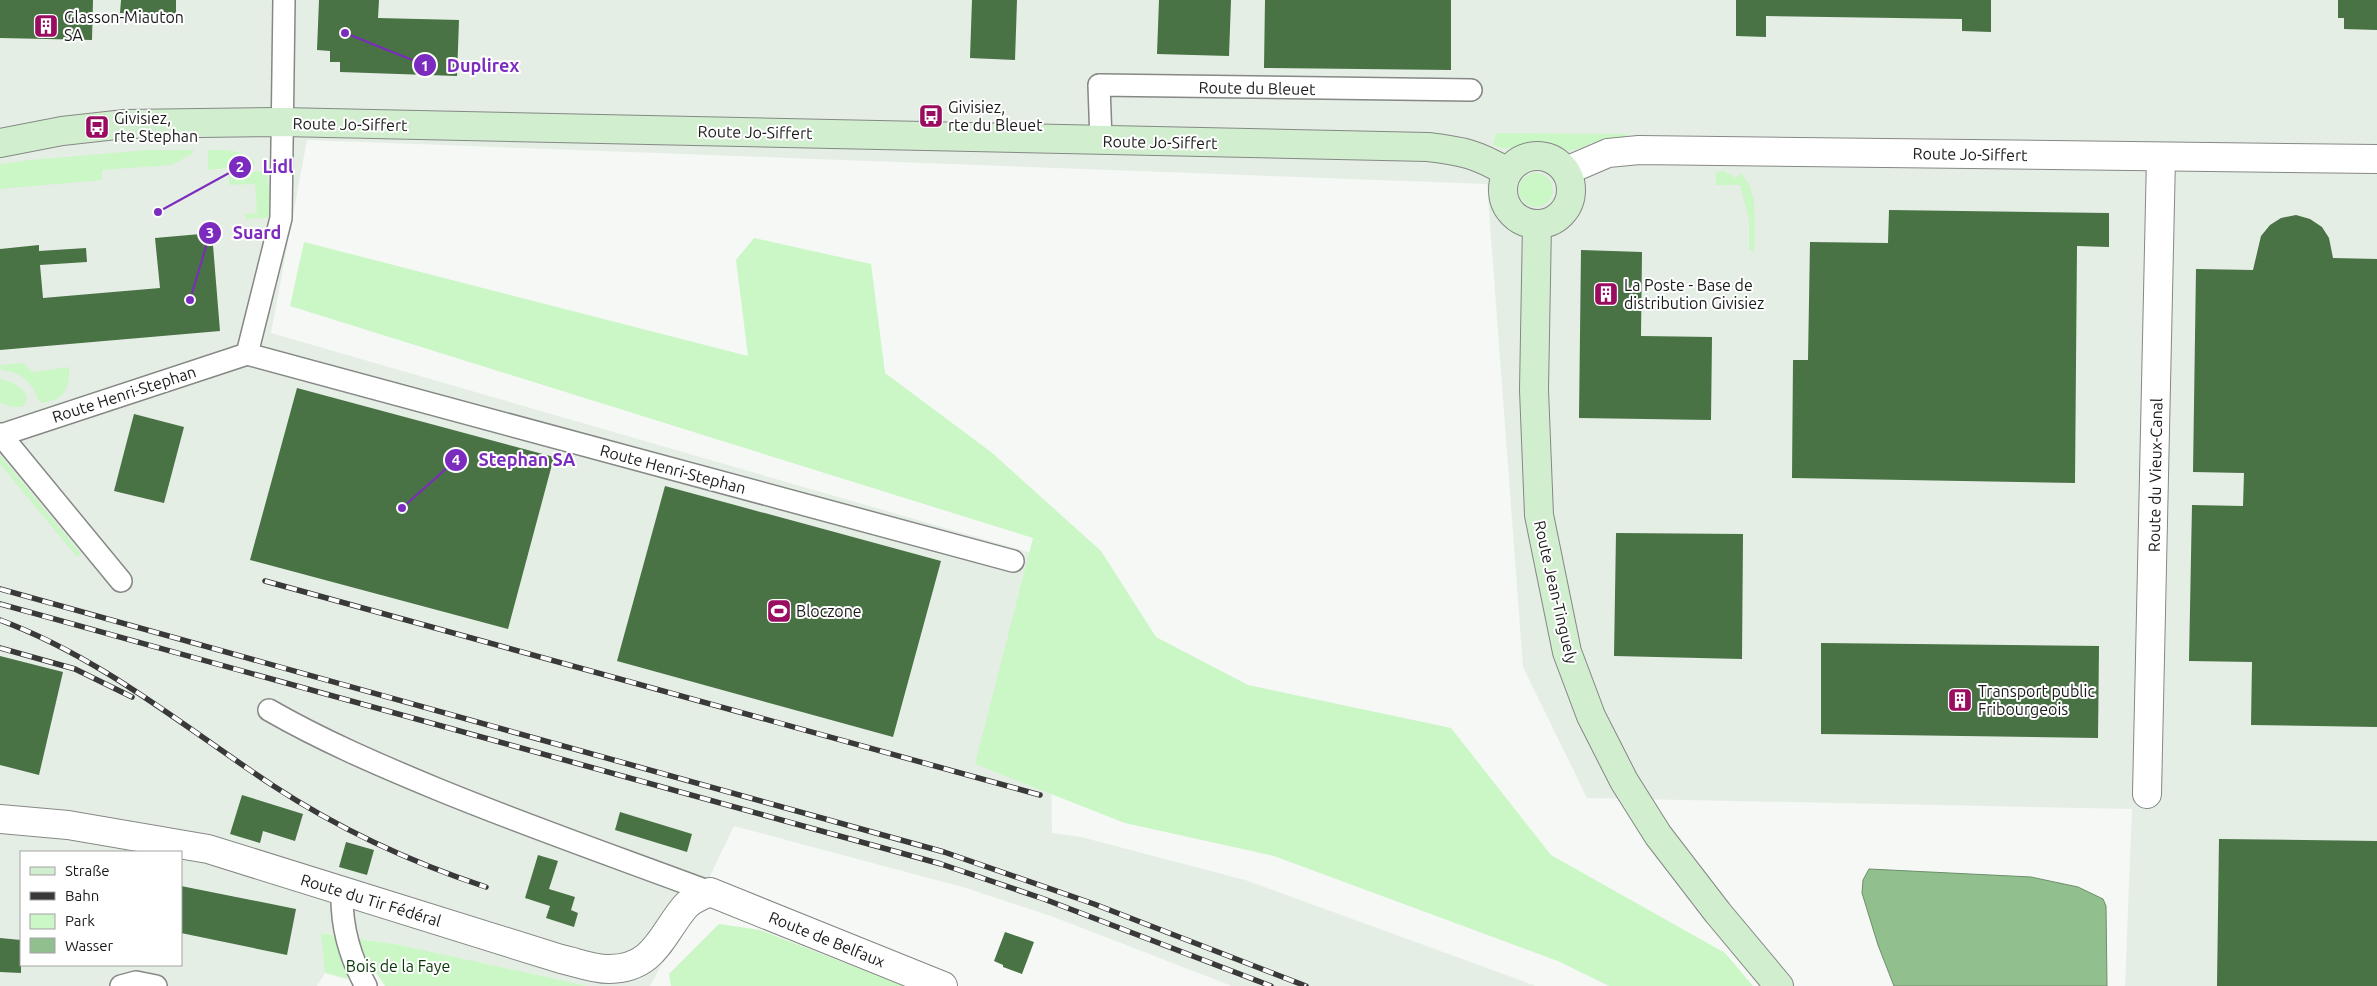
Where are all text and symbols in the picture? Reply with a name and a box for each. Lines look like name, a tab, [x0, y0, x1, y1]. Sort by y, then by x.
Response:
place label: Glasson-Miauton SA	[64, 8, 184, 44]
building icon: Glasson-Miauton SA	[33, 13, 59, 39]
callout: Duplirex	[412, 49, 529, 82]
text: Duplirex	[447, 55, 519, 75]
text: 1	[421, 57, 429, 74]
street label: Route du Bleuet	[1198, 78, 1316, 98]
place label: Givisiez, rte du Bleuet	[948, 98, 1043, 134]
bus stop icon: Givisiez, rte du Bleuet	[918, 103, 944, 129]
place label: Givisiez, rte Stephan	[114, 109, 198, 145]
bus stop icon: Givisiez, rte Stephan	[84, 114, 110, 140]
street label: Route Jo-Siffert	[293, 114, 408, 134]
street label: Route Jo-Siffert	[698, 122, 813, 142]
street label: Route Jo-Siffert	[1103, 132, 1218, 152]
street label: Route Jo-Siffert	[1913, 144, 2028, 164]
callout: Lidl	[227, 150, 303, 183]
text: Lidl	[262, 156, 294, 176]
text: 2	[236, 158, 244, 175]
callout: Suard	[198, 217, 291, 250]
text: Suard	[233, 222, 281, 242]
text: 3	[206, 224, 214, 241]
place label: La Poste - Base de distribution Givisiez	[1624, 276, 1764, 312]
building icon: La Poste - Base de distribution Givisiez	[1593, 281, 1619, 307]
street label: Route Henri-Stephan	[50, 362, 198, 426]
street label: Route du Vieux-Canal	[2145, 398, 2165, 552]
street label: Route Henri-Stephan	[598, 441, 748, 497]
callout: Stephan SA	[443, 443, 585, 476]
text: Stephan SA	[479, 449, 576, 469]
text: 4	[452, 451, 460, 468]
street label: Route Jean-Tinguely	[1531, 519, 1581, 666]
sports icon: Bloczone	[766, 598, 792, 624]
place label: Bloczone	[796, 602, 862, 620]
place label: Transport public Fribourgeois	[1978, 682, 2095, 718]
building icon: Transport public Fribourgeois	[1947, 687, 1973, 713]
legend	[20, 851, 182, 966]
text: Straße	[65, 862, 109, 879]
street label: Route du Tir Fédéral	[299, 870, 443, 930]
text: Bahn	[65, 887, 99, 904]
street label: Route de Belfaux	[766, 907, 888, 971]
text: Park	[65, 912, 95, 929]
text: Wasser	[65, 937, 114, 954]
park label: Bois de la Faye	[346, 957, 450, 975]

